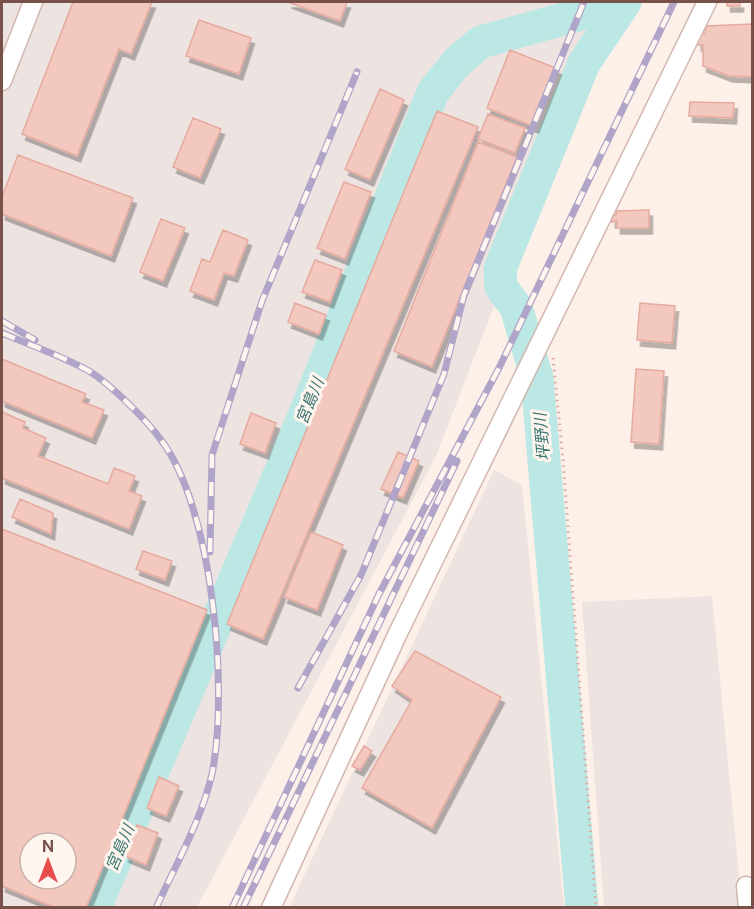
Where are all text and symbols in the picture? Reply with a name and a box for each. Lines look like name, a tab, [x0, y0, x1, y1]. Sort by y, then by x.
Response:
water label: 宮島川	[292, 373, 329, 427]
water label: 坪野川	[530, 410, 554, 462]
water label: 宮島川	[102, 820, 139, 874]
north arrow	[18, 831, 78, 891]
text: N	[42, 837, 54, 856]

